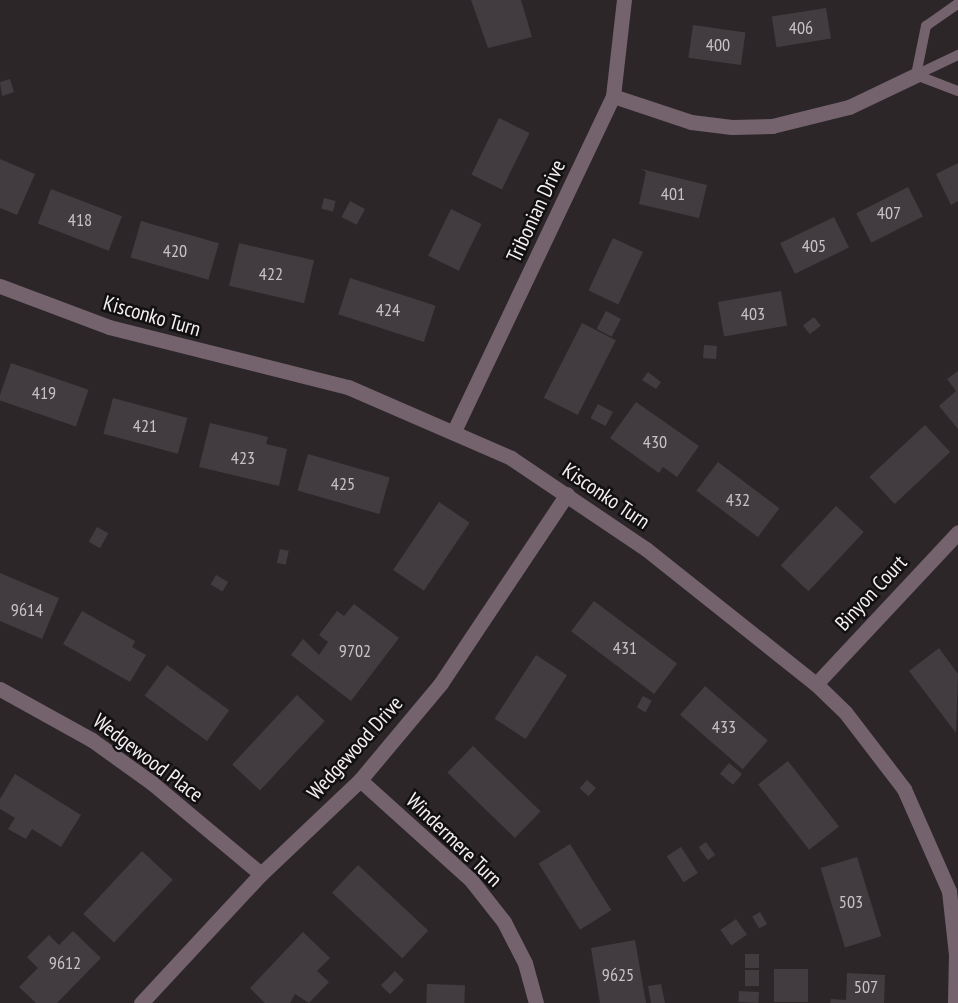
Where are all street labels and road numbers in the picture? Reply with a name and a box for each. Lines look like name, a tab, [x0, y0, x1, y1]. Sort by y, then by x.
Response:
street label: Tribonian Drive	[501, 156, 571, 266]
street label: Kisconko Turn	[100, 290, 204, 342]
street label: Kisconko Turn	[557, 457, 655, 535]
street label: Binyon Court	[830, 550, 912, 636]
street label: Wedgewood Drive	[302, 691, 408, 805]
street label: Wedgewood Place	[88, 708, 208, 808]
street label: Windermere Turn	[401, 788, 507, 892]

